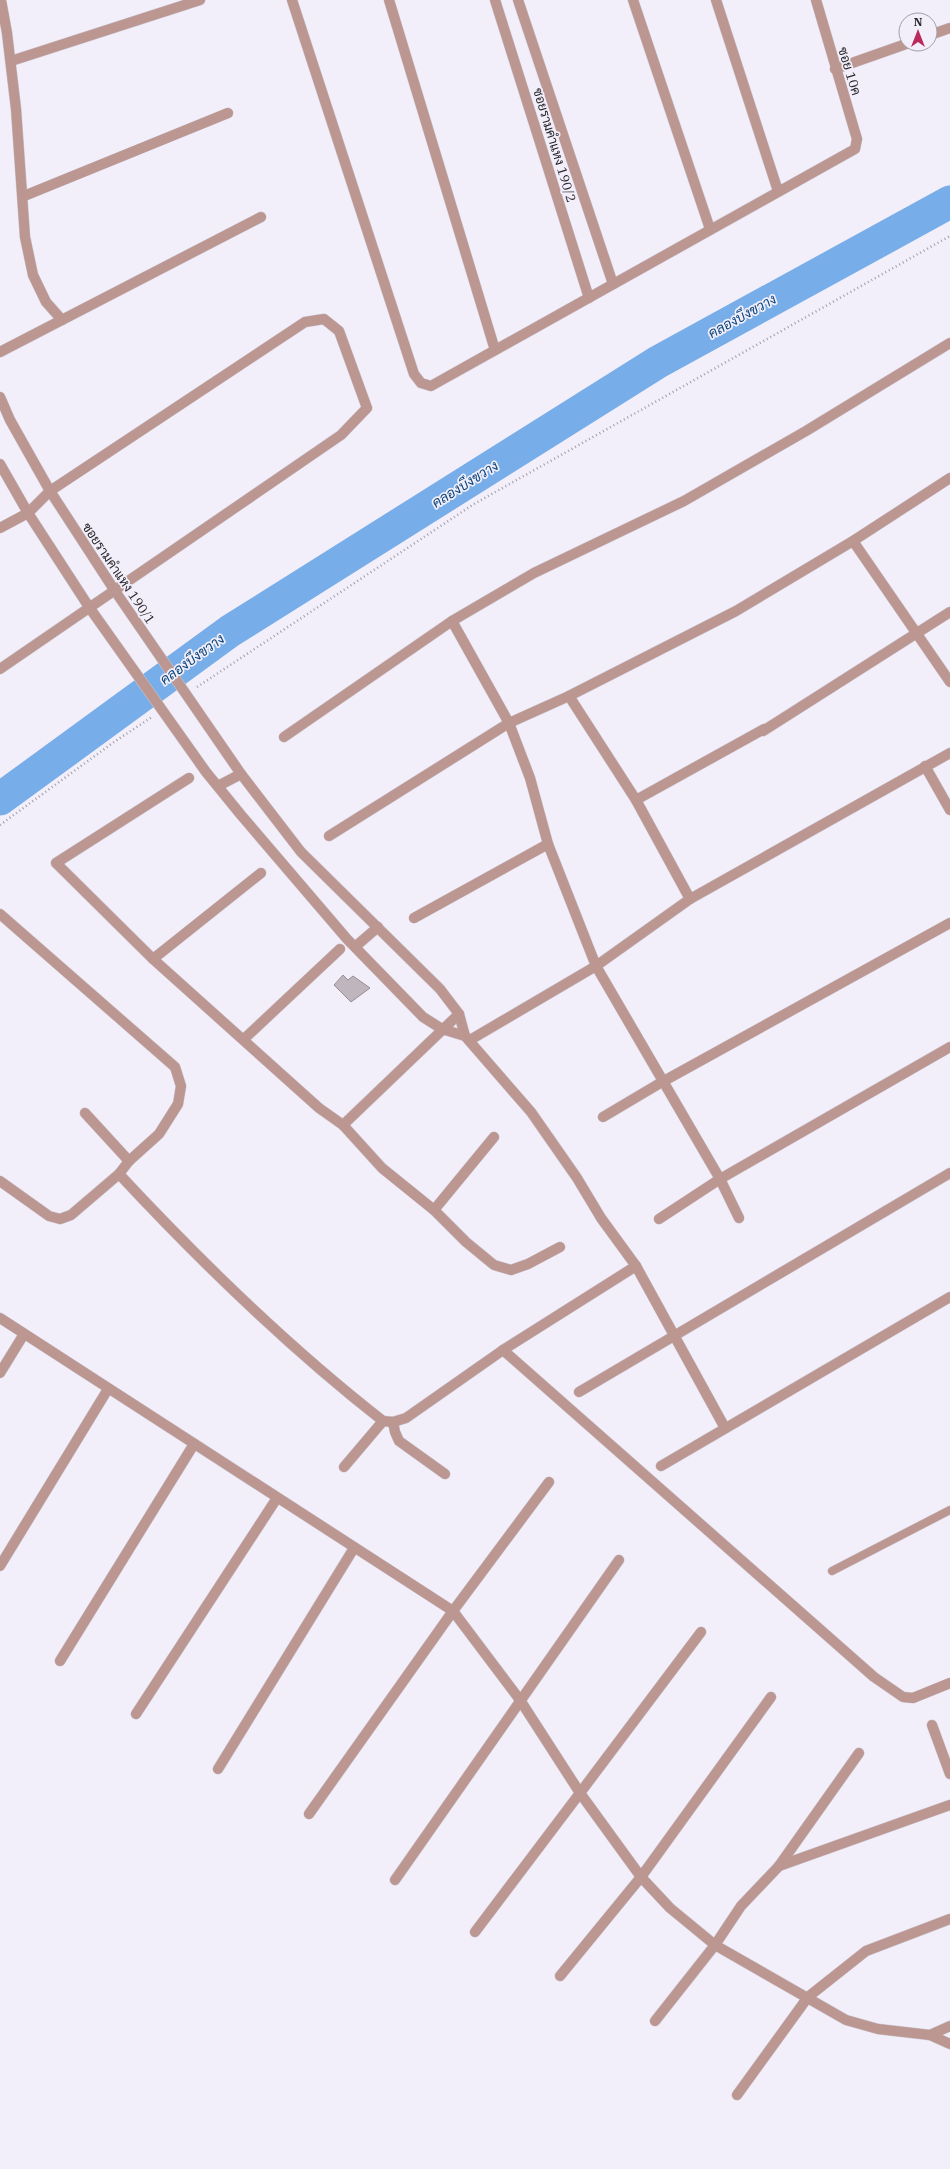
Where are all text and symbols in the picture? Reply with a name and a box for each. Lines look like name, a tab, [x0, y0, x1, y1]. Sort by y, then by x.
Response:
north arrow	[898, 12, 938, 52]
text: N	[914, 15, 923, 29]
street label: ซอย 10ค	[834, 45, 865, 97]
street label: ซอยรามคำแหง 190/2	[529, 86, 580, 204]
water label: คลองบึงขวาง	[705, 290, 779, 342]
water label: คลองบึงขวาง	[428, 456, 502, 512]
street label: ซอยรามคำแหง 190/1	[78, 519, 159, 627]
water label: คลองบึงขวาง	[156, 630, 228, 688]

